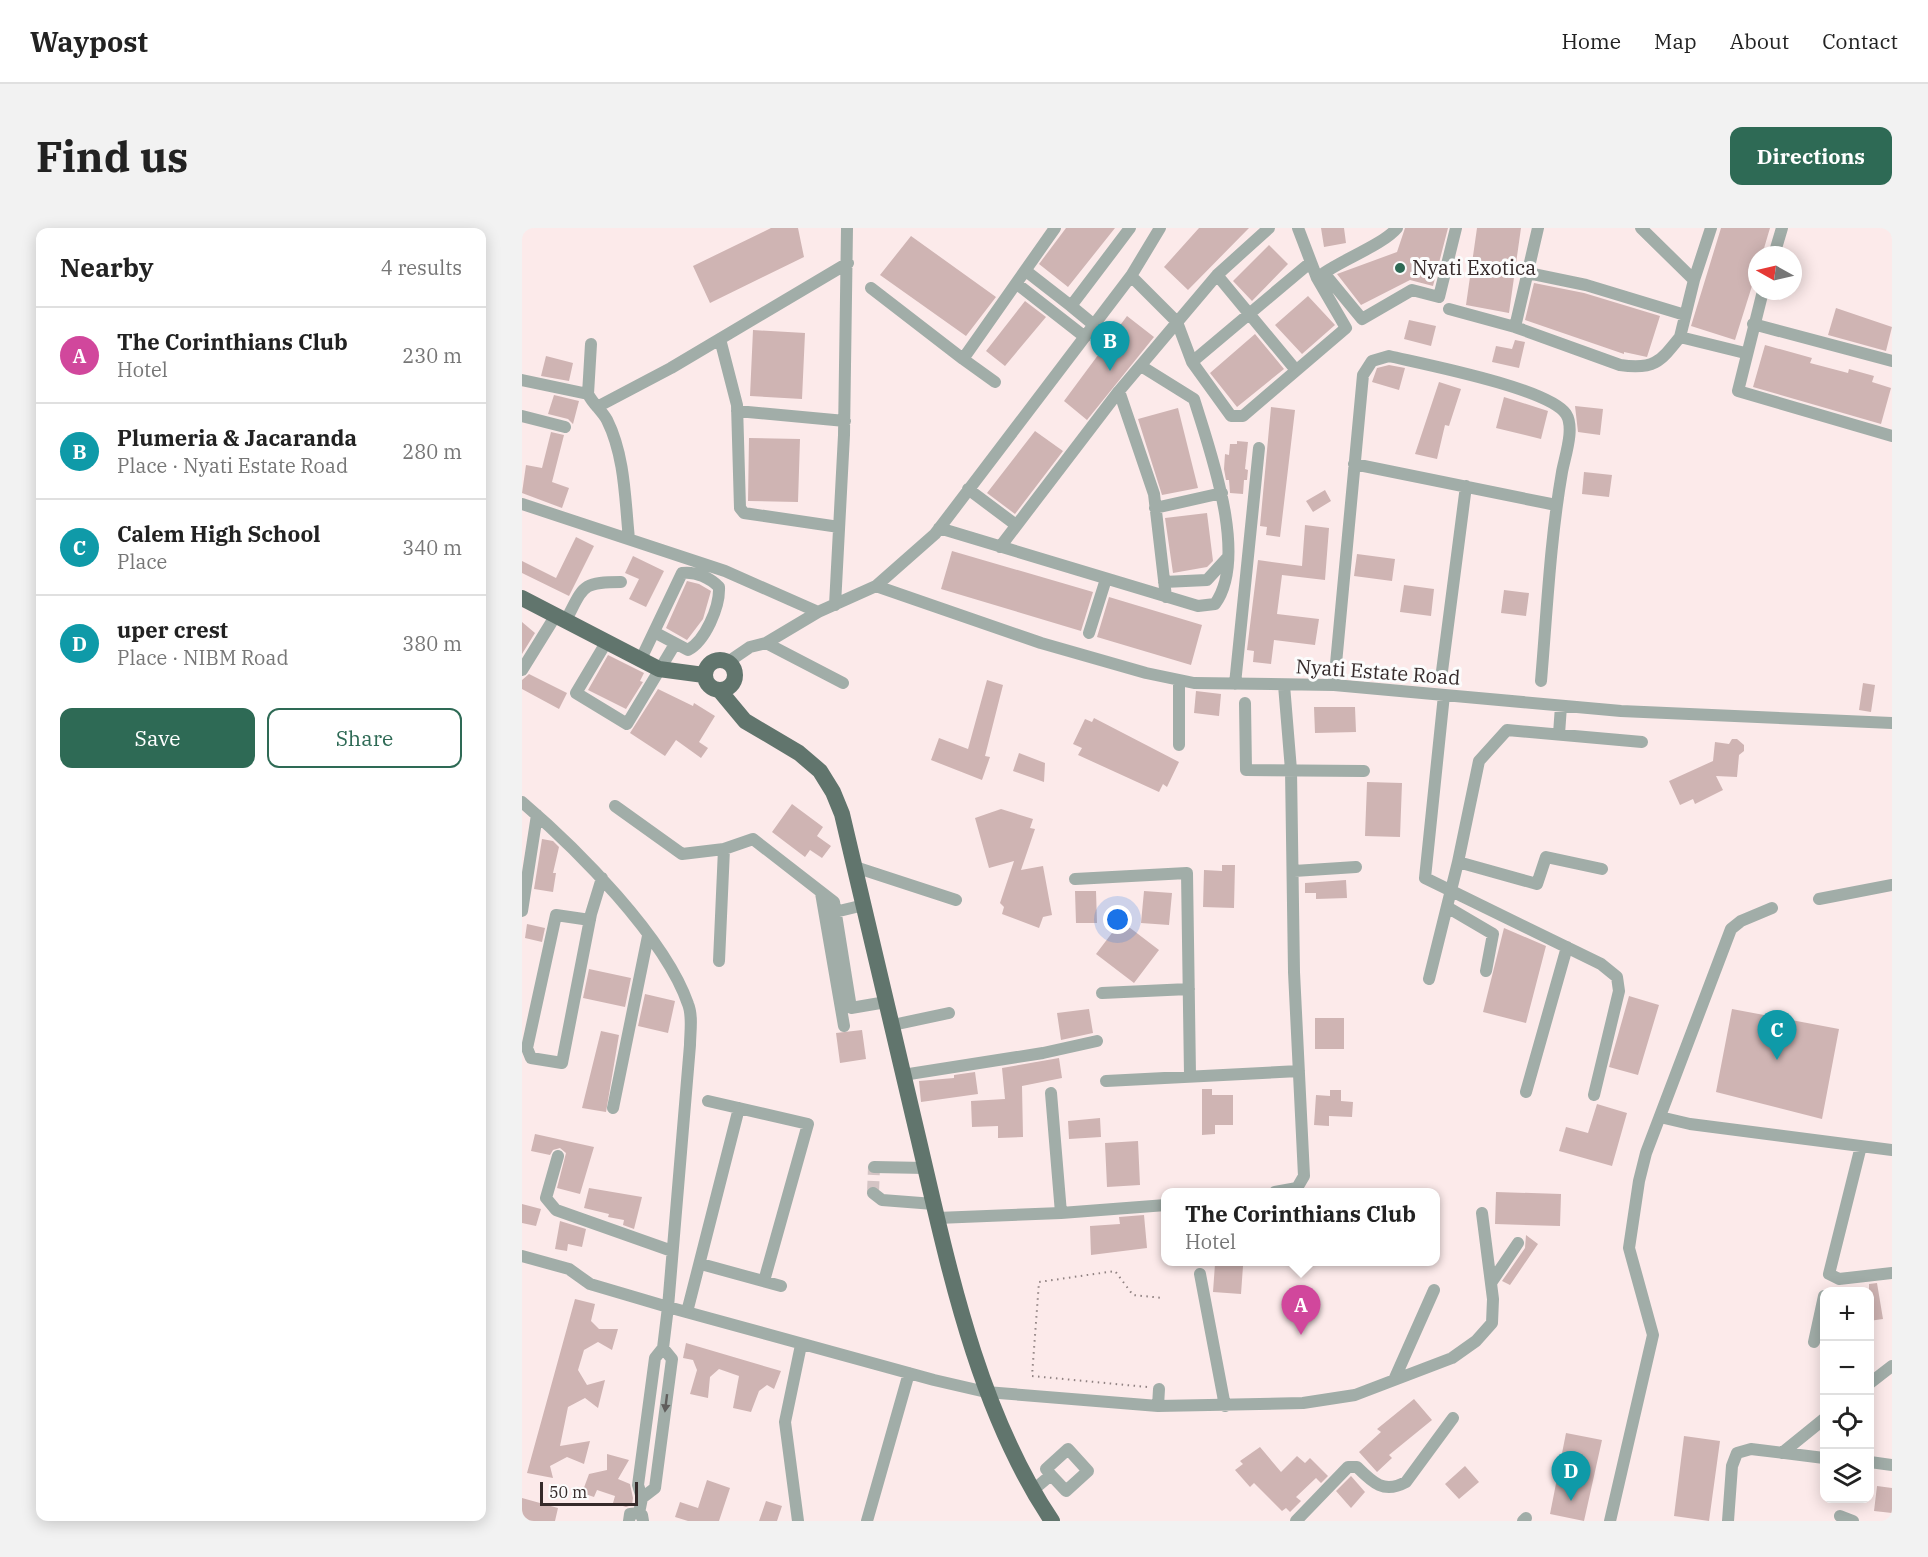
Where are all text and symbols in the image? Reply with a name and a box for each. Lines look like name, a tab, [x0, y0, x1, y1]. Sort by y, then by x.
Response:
text: Waypost	[30, 23, 148, 60]
text: Home	[1561, 27, 1621, 55]
text: Map	[1654, 27, 1697, 55]
text: About	[1730, 27, 1789, 55]
text: Contact	[1822, 27, 1898, 55]
button: Directions	[1730, 127, 1892, 185]
text: Find us	[36, 129, 188, 184]
north arrow	[1748, 246, 1802, 300]
text: Nearby	[60, 250, 154, 284]
text: 4 results	[381, 254, 462, 281]
place label: Nyati Exotica	[1412, 254, 1536, 281]
marker: Nyati Exotica	[1393, 261, 1407, 275]
pin: B	[1090, 322, 1130, 371]
text: The Corinthians Club	[117, 327, 348, 356]
text: A	[73, 342, 86, 369]
text: 230 m	[402, 342, 462, 369]
text: Hotel	[117, 356, 168, 383]
text: Plumeria & Jacaranda	[117, 423, 357, 452]
text: B	[72, 438, 87, 465]
text: 280 m	[402, 438, 462, 465]
text: Place · Nyati Estate Road	[117, 452, 348, 479]
text: Calem High School	[117, 519, 320, 548]
text: C	[73, 534, 86, 561]
text: 340 m	[402, 534, 462, 561]
text: Place	[117, 548, 167, 575]
text: uper crest	[117, 615, 228, 644]
text: D	[72, 630, 87, 657]
text: 380 m	[402, 630, 462, 657]
text: Place · NIBM Road	[117, 644, 289, 671]
street label: Nyati Estate Road	[1295, 652, 1461, 691]
button: Save	[60, 708, 255, 768]
button: Share	[267, 708, 462, 768]
your location	[1103, 905, 1132, 934]
pin: C	[1758, 1010, 1796, 1060]
popup	[1161, 1188, 1440, 1266]
text: The Corinthians Club	[1185, 1199, 1416, 1228]
text: Hotel	[1185, 1228, 1236, 1255]
pin: A	[1282, 1286, 1320, 1335]
map controls	[1820, 1287, 1874, 1503]
button: +	[1820, 1287, 1874, 1341]
button: −	[1820, 1341, 1874, 1395]
one-way arrow	[661, 1394, 671, 1413]
button: locate	[1820, 1395, 1874, 1449]
button: layers	[1820, 1449, 1874, 1503]
pin: D	[1552, 1452, 1590, 1501]
scale bar	[540, 1479, 638, 1506]
text: 50 m	[549, 1482, 587, 1502]

